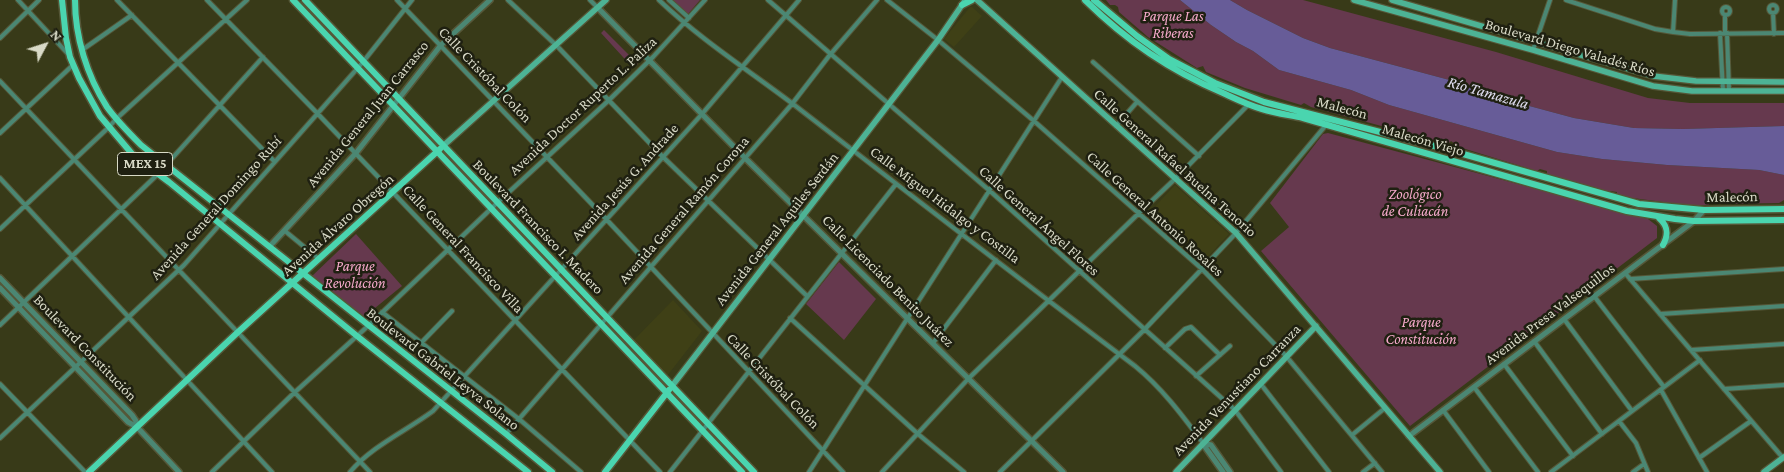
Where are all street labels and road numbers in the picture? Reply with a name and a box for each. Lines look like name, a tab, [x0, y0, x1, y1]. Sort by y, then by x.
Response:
street label: Boulevard Diego Valadés Ríos	[1483, 15, 1657, 81]
street label: Calle Cristóbal Colón	[435, 23, 535, 127]
street label: Avenida Doctor Ruperto L. Paliza	[505, 33, 661, 179]
street label: Avenida General Juan Carrasco	[303, 37, 433, 191]
street label: Calle General Rafael Buelna Tenorio	[1090, 85, 1260, 241]
street label: Malecón	[1315, 93, 1369, 123]
street label: Avenida Jesús G. Andrade	[568, 120, 682, 244]
street label: Malecón Viejo	[1380, 120, 1466, 160]
street label: Avenida General Domingo Rubí	[147, 132, 285, 284]
street label: Avenida General Ramón Corona	[615, 132, 753, 288]
street label: Calle Miguel Hidalgo y Costilla	[866, 143, 1024, 267]
street label: Calle General Antonio Rosales	[1083, 148, 1227, 280]
street label: Avenida General Aquiles Serdán	[712, 149, 842, 309]
road number: MEX 15	[118, 152, 172, 175]
street label: Boulevard Francisco I. Madero	[469, 156, 607, 298]
street label: Calle General Ángel Flores	[975, 162, 1103, 280]
street label: Avenida Álvaro Obregón	[278, 170, 398, 280]
street label: Calle General Francisco Villa	[399, 181, 527, 317]
street label: Malecón	[1706, 188, 1758, 206]
street label: Calle Licenciado Benito Juárez	[818, 211, 958, 351]
street label: Avenida Presa Valsequillos	[1481, 259, 1619, 369]
street label: Boulevard Constitución	[29, 291, 141, 405]
street label: Boulevard Gabriel Leyva Solano	[363, 304, 523, 434]
street label: Avenida Venustiano Carranza	[1169, 320, 1305, 460]
street label: Calle Cristóbal Colón	[723, 329, 823, 433]

